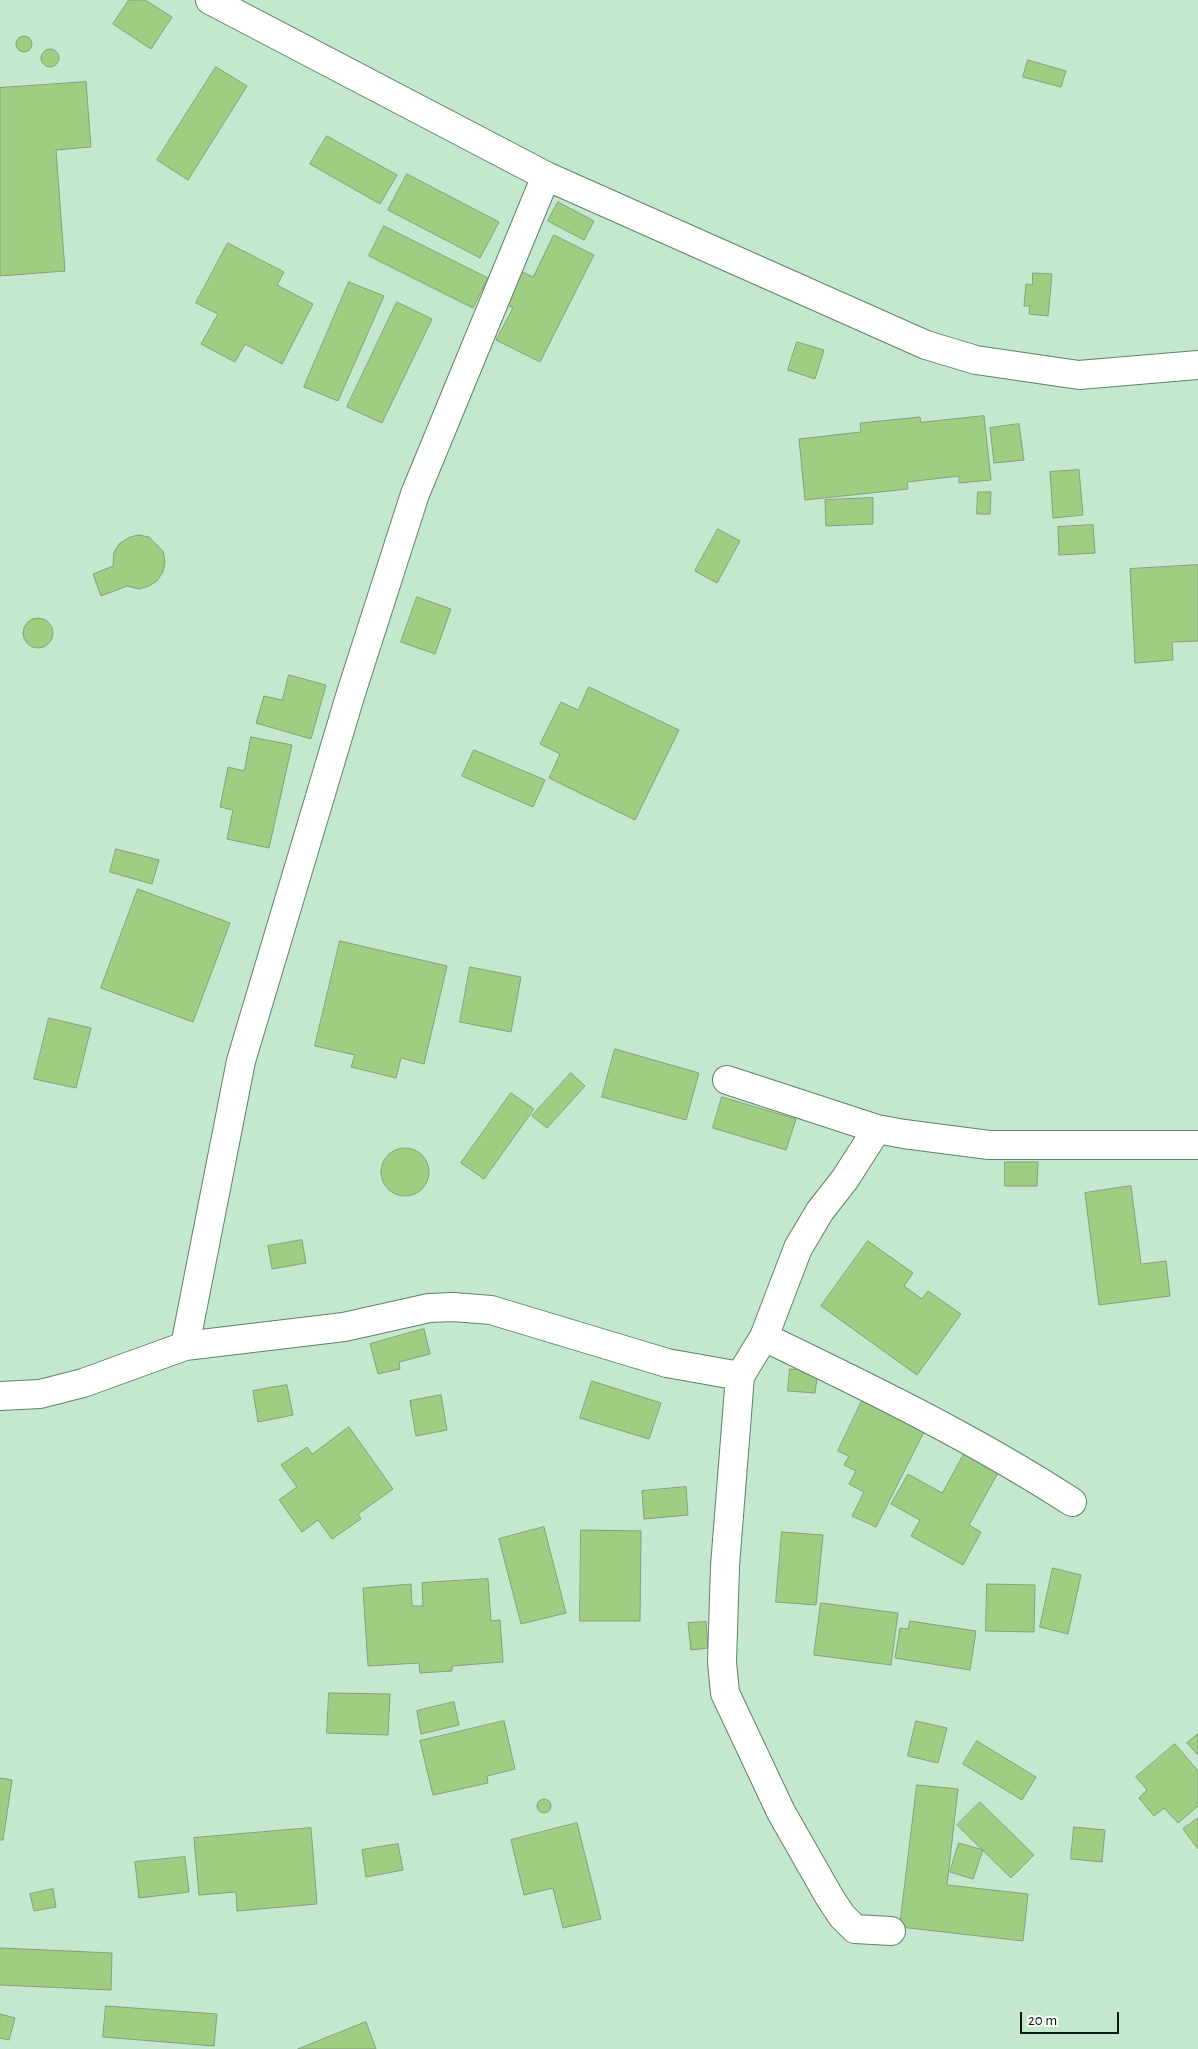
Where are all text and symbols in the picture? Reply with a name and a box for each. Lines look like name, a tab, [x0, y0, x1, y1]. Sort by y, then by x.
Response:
scale bar	[1023, 2002, 1122, 2034]
text: 20 m	[1028, 2013, 1057, 2028]

